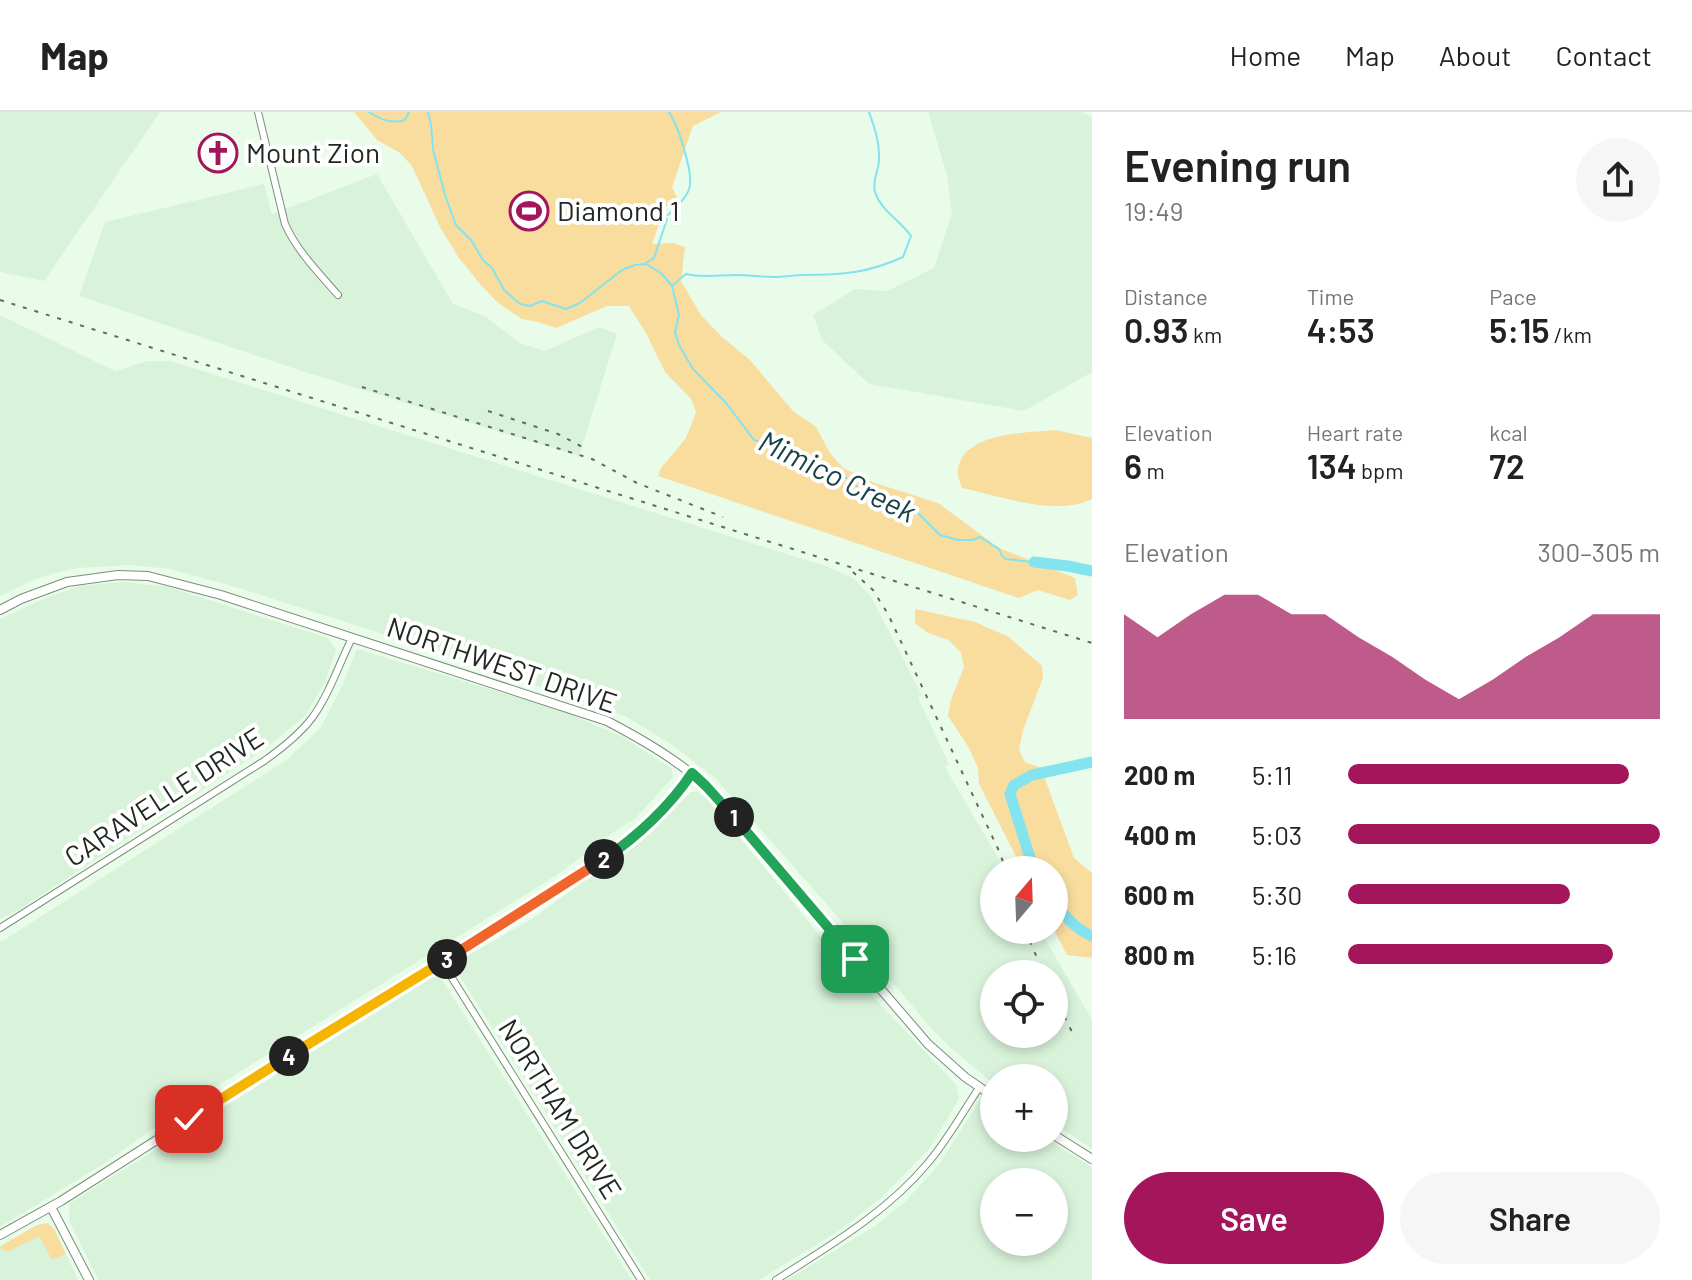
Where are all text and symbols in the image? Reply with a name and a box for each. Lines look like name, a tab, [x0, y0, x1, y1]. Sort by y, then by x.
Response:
text: Map	[40, 32, 109, 78]
text: Home	[1230, 38, 1301, 72]
text: Map	[1345, 38, 1395, 72]
text: About	[1439, 38, 1511, 72]
text: Contact	[1555, 38, 1652, 72]
church icon: Mount Zion	[197, 132, 239, 174]
place label: Mount Zion	[246, 135, 380, 169]
text: Evening run	[1124, 138, 1351, 191]
button: share	[1576, 138, 1660, 222]
sports icon: Diamond 1	[508, 190, 550, 232]
place label: Diamond 1	[557, 193, 680, 227]
text: 19:49	[1124, 195, 1183, 226]
text: Distance	[1124, 283, 1208, 309]
text: Time	[1307, 283, 1354, 309]
text: Pace	[1489, 283, 1537, 309]
text: 0.93	[1124, 309, 1189, 350]
text: 4:53	[1307, 309, 1375, 350]
text: 5:15	[1489, 309, 1549, 350]
text: km	[1189, 321, 1222, 347]
text: /km	[1549, 321, 1592, 347]
text: Elevation	[1124, 419, 1213, 445]
text: Heart rate	[1307, 419, 1403, 445]
text: kcal	[1489, 419, 1528, 445]
water label: Mimico Creek	[753, 422, 923, 529]
text: 6	[1124, 445, 1142, 486]
text: 134	[1307, 445, 1357, 486]
text: 72	[1489, 445, 1525, 486]
text: m	[1142, 457, 1165, 483]
text: bpm	[1357, 457, 1403, 483]
text: Elevation	[1124, 536, 1229, 567]
text: 300–305 m	[1537, 536, 1660, 567]
street label: NORTHWEST DRIVE	[383, 609, 622, 719]
street label: CARAVELLE DRIVE	[58, 719, 269, 873]
text: 200 m	[1124, 759, 1195, 790]
text: 5:11	[1252, 759, 1292, 790]
pin: 1	[714, 797, 754, 837]
text: 1	[730, 804, 738, 830]
text: 400 m	[1124, 819, 1196, 850]
text: 5:03	[1252, 819, 1302, 850]
pin: 2	[584, 839, 624, 879]
text: 2	[598, 846, 610, 872]
north arrow	[980, 856, 1068, 944]
map controls	[980, 856, 1068, 1256]
text: 600 m	[1124, 879, 1195, 910]
text: 5:30	[1252, 879, 1302, 910]
pin	[821, 925, 889, 993]
icon: arrive	[833, 937, 877, 981]
pin: 3	[427, 939, 467, 979]
text: 800 m	[1124, 939, 1195, 970]
text: 5:16	[1252, 939, 1297, 970]
text: 3	[441, 946, 453, 972]
button: locate	[980, 960, 1068, 1048]
street label: NORTHAM DRIVE	[492, 1012, 630, 1205]
pin: 4	[269, 1036, 309, 1076]
text: 4	[282, 1043, 296, 1069]
button: +	[980, 1064, 1068, 1152]
pin	[155, 1085, 223, 1153]
icon: check	[167, 1097, 211, 1141]
button: −	[980, 1168, 1068, 1256]
button: Save	[1124, 1172, 1384, 1264]
button: Share	[1400, 1172, 1660, 1264]

